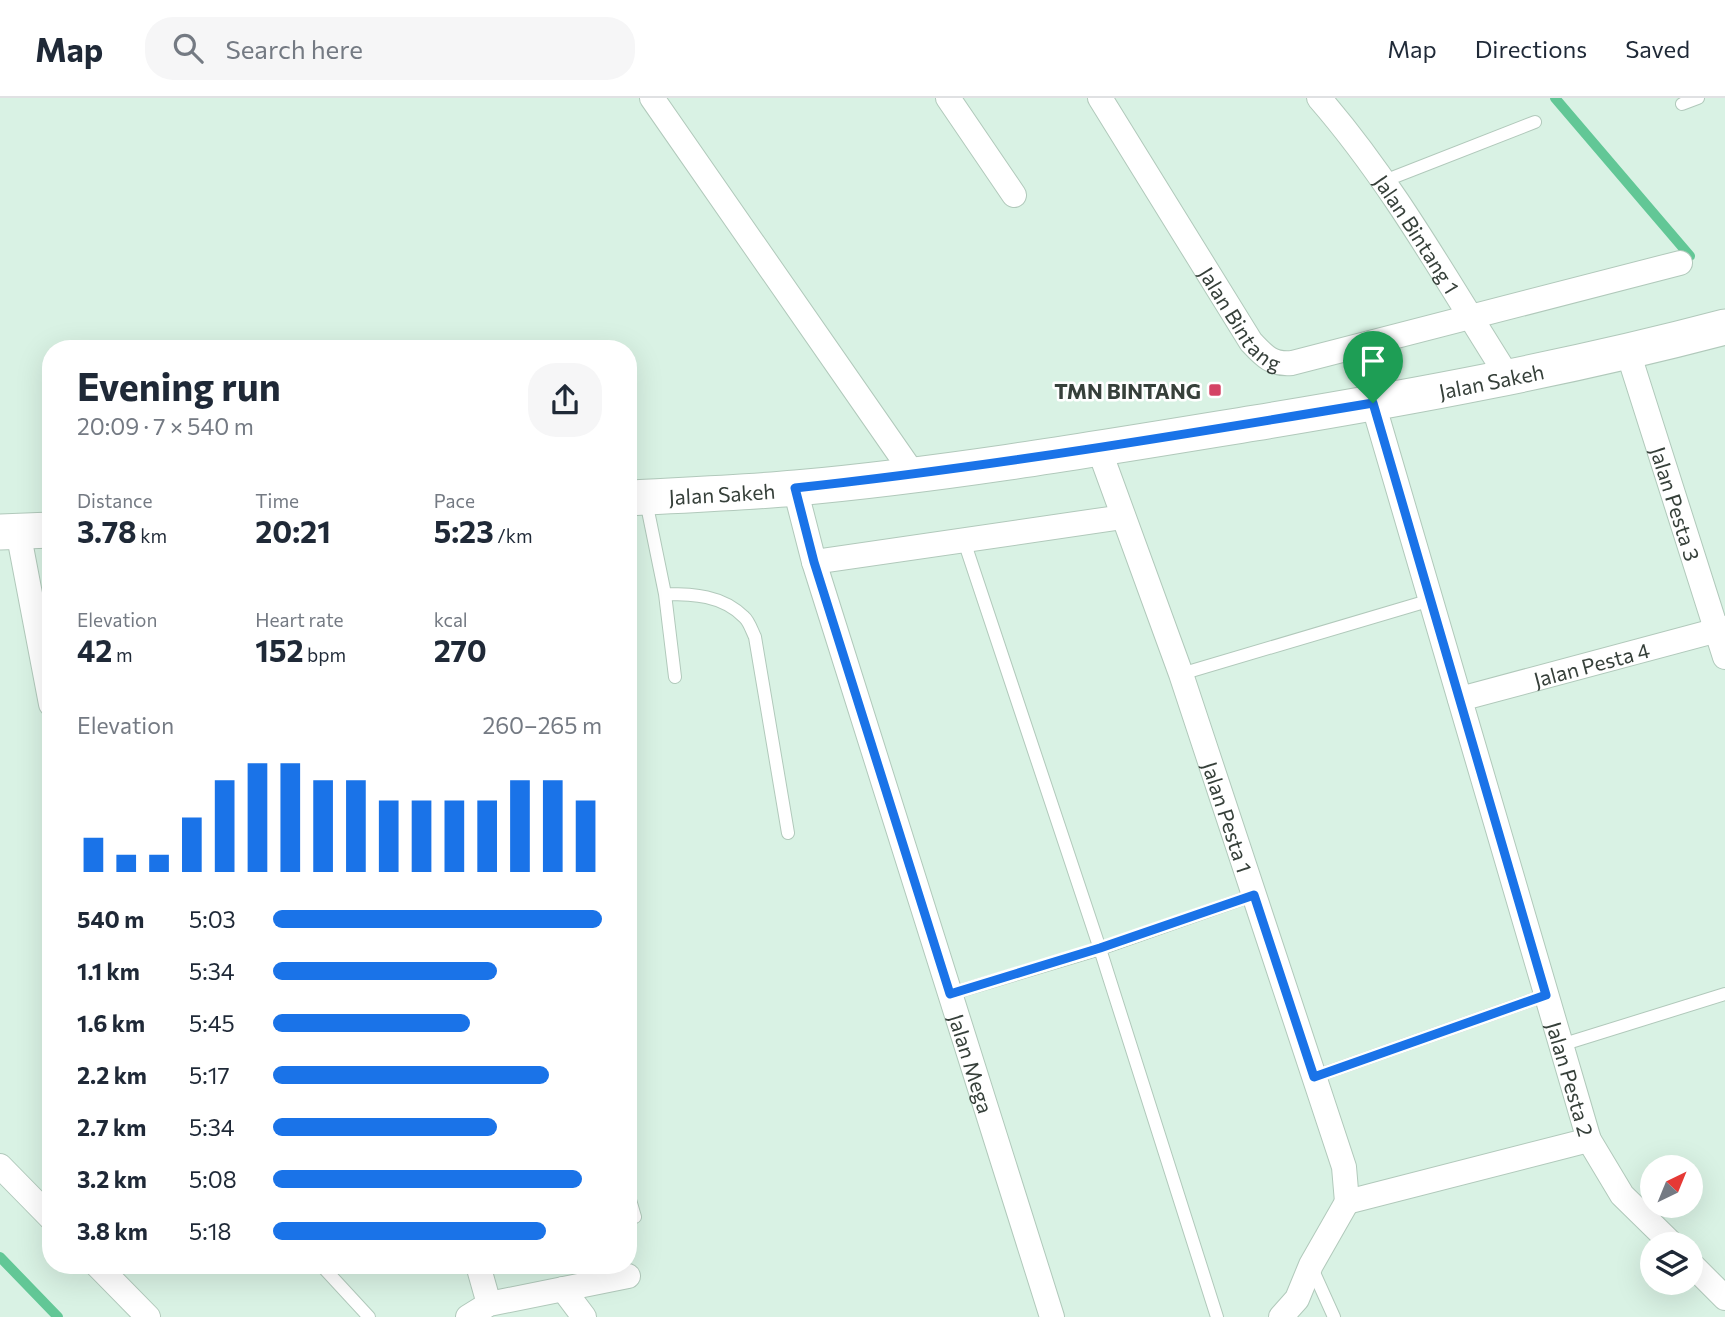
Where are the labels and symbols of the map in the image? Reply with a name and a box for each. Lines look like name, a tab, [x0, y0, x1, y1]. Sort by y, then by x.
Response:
street label: Jalan Bintang 1	[1370, 169, 1465, 298]
street label: Jalan Bintang	[1195, 262, 1284, 375]
pin	[1343, 331, 1403, 403]
street label: Jalan Sakeh	[1436, 358, 1546, 403]
place label: TMN BINTANG	[1054, 378, 1201, 403]
marker: TMN BINTANG	[1207, 382, 1223, 398]
street label: Jalan Pesta 3	[1646, 443, 1706, 564]
street label: Jalan Sakeh	[668, 477, 776, 508]
street label: Jalan Pesta 4	[1531, 636, 1653, 691]
street label: Jalan Pesta 1	[1198, 758, 1258, 876]
street label: Jalan Mega	[945, 1010, 999, 1116]
street label: Jalan Pesta 2	[1542, 1018, 1600, 1139]
north arrow	[1640, 1155, 1703, 1218]

